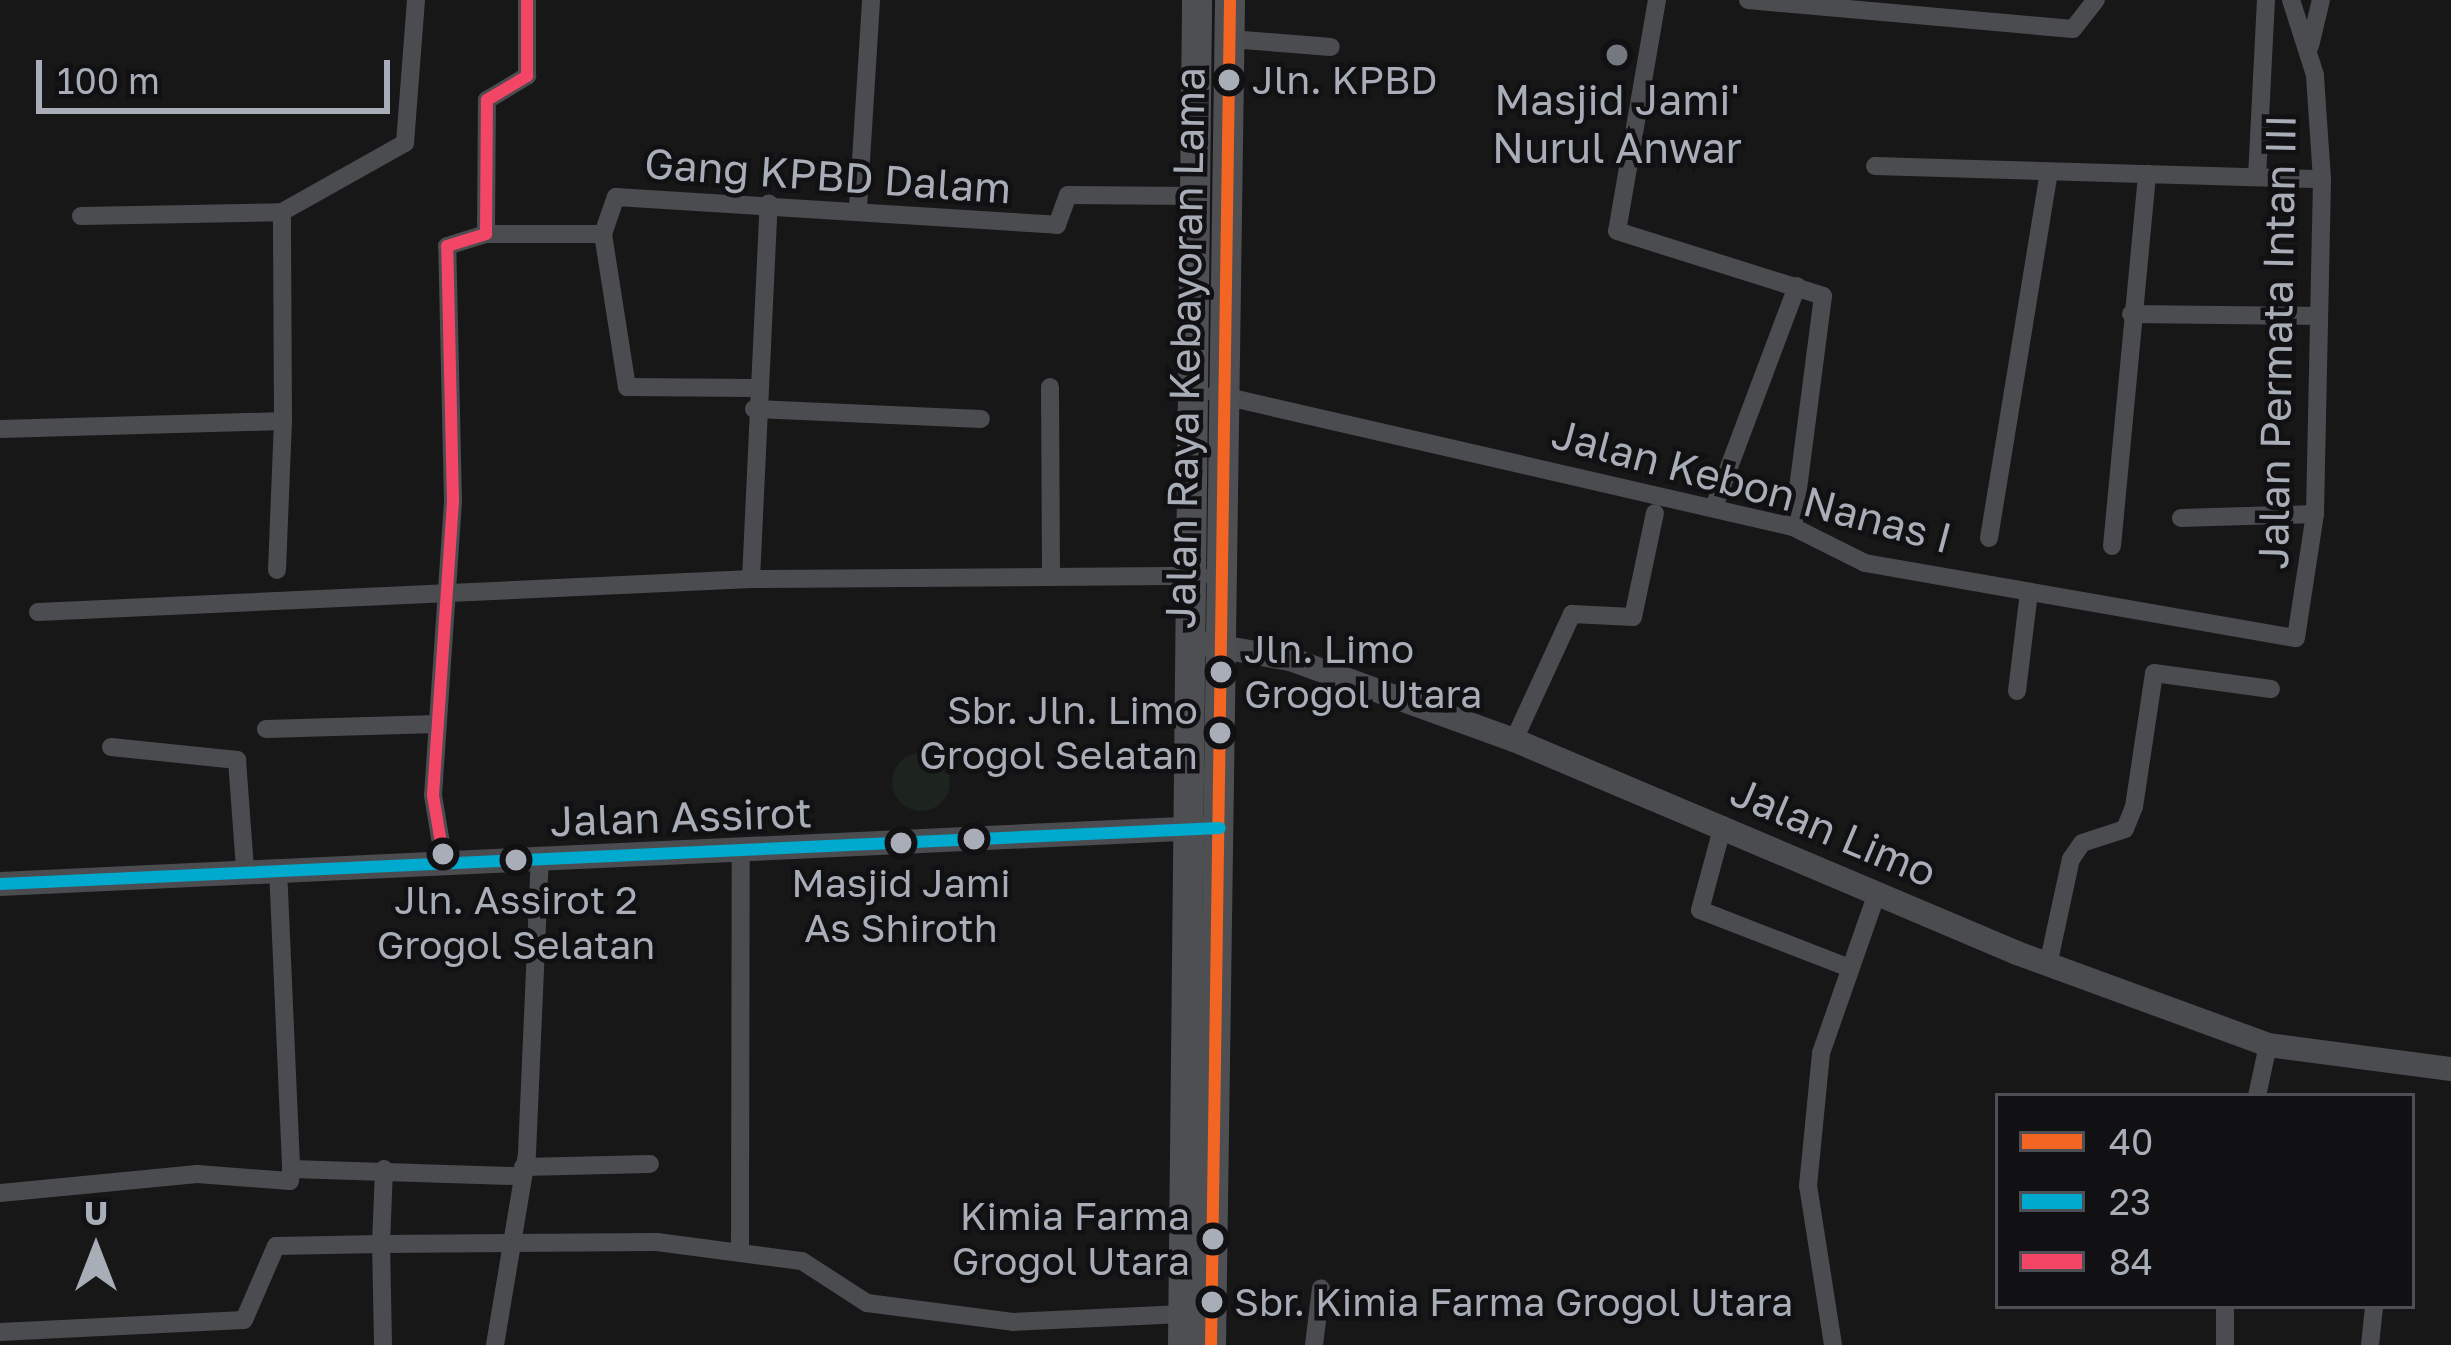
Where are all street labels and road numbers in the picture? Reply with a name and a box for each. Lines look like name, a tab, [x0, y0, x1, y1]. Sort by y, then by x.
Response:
street label: Jalan Raya Kebayoran Lama	[1154, 67, 1214, 629]
street label: Jalan Permata Intan III	[2247, 114, 2305, 570]
street label: Gang KPBD Dalam	[643, 137, 1013, 213]
street label: Jalan Kebon Nanas I	[1547, 407, 1957, 563]
street label: Jalan Limo	[1724, 765, 1944, 897]
street label: Jalan Assirot	[549, 786, 813, 846]

